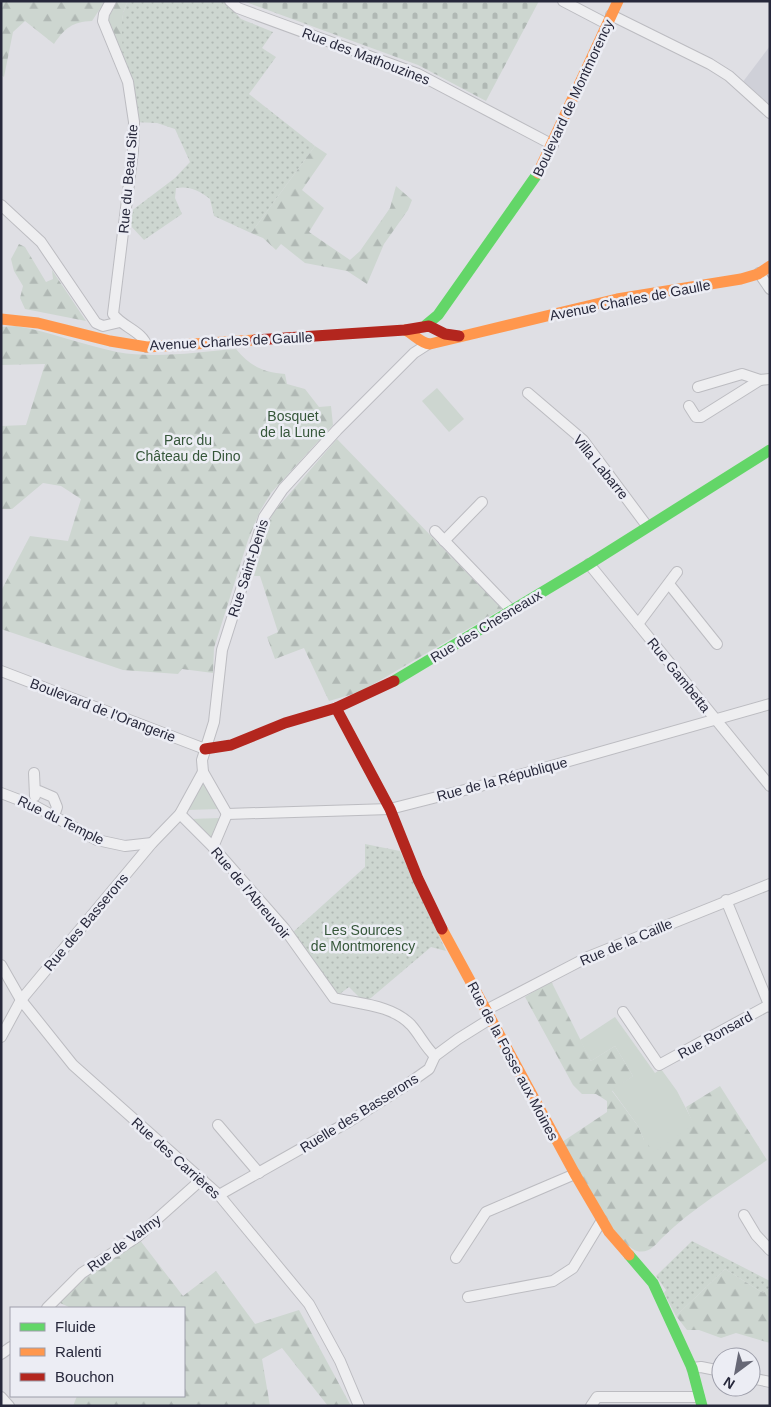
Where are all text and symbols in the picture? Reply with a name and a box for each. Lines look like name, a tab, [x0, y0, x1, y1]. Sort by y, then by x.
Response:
street label: Boulevard de Montmorency	[530, 17, 616, 179]
street label: Rue des Mathouzines	[300, 24, 432, 88]
street label: Rue du Beau Site	[115, 123, 141, 234]
street label: Avenue Charles de Gaulle	[548, 277, 712, 323]
street label: Avenue Charles de Gaulle	[149, 329, 313, 353]
park label: Bosquet de la Lune	[260, 408, 326, 440]
park label: Parc du Château de Dino	[135, 432, 241, 464]
street label: Villa Labarre	[570, 432, 632, 503]
street label: Rue Saint-Denis	[225, 517, 271, 619]
street label: Rue des Chesneaux	[428, 586, 544, 666]
street label: Rue Gambetta	[644, 635, 714, 716]
street label: Boulevard de l'Orangerie	[28, 675, 178, 745]
street label: Rue de la République	[435, 754, 569, 804]
street label: Rue du Temple	[15, 792, 107, 848]
street label: Rue de l'Abreuvoir	[208, 844, 294, 942]
street label: Rue des Basserons	[41, 870, 131, 974]
street label: Rue de la Caille	[577, 915, 675, 969]
park label: Les Sources de Montmorency	[311, 922, 415, 954]
street label: Rue de la Fosse aux Moines	[464, 979, 562, 1143]
street label: Rue Ronsard	[675, 1008, 755, 1062]
street label: Ruelle des Basserons	[297, 1070, 421, 1156]
street label: Rue des Carrières	[128, 1114, 224, 1202]
street label: Rue de Valmy	[84, 1211, 164, 1275]
legend	[10, 1307, 185, 1397]
text: Fluide	[55, 1318, 96, 1335]
text: Ralenti	[55, 1343, 102, 1360]
north arrow	[711, 1347, 761, 1397]
text: Bouchon	[55, 1368, 114, 1385]
text: N	[721, 1374, 738, 1392]

